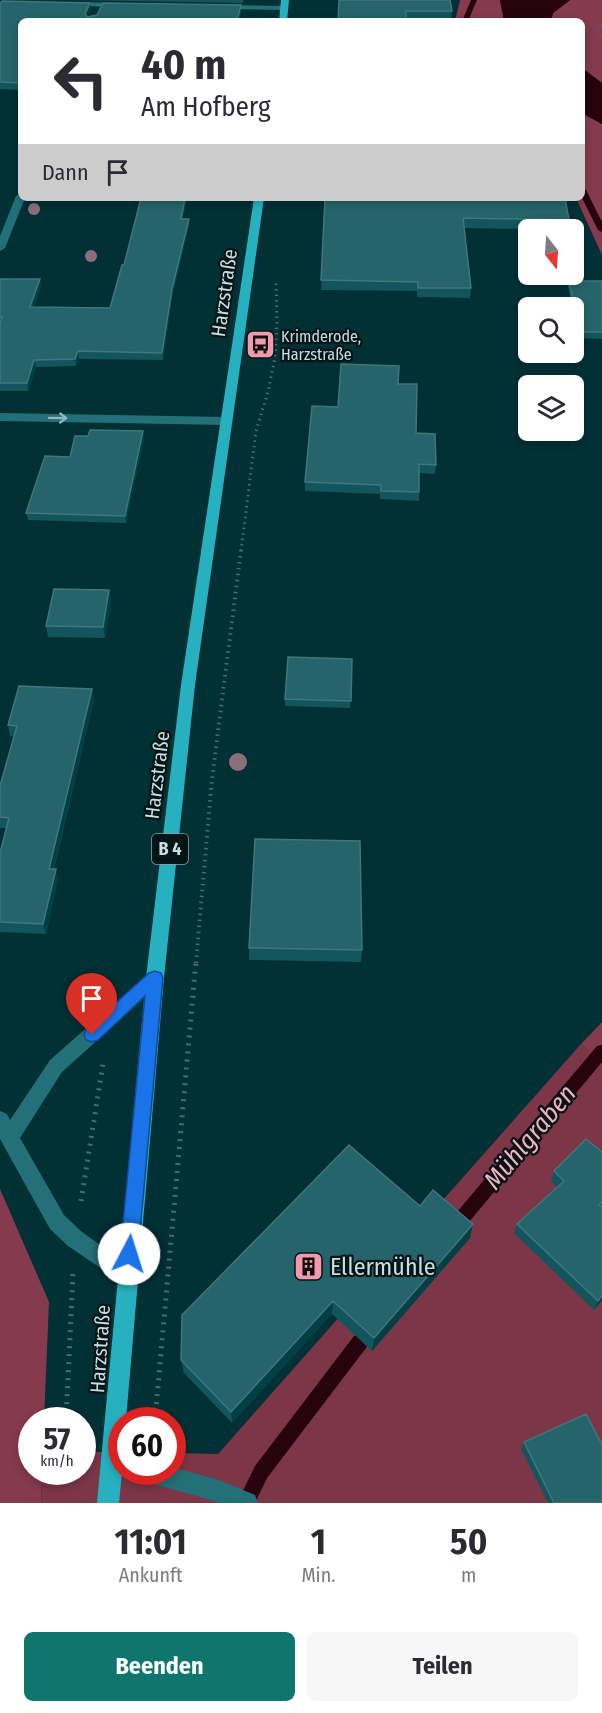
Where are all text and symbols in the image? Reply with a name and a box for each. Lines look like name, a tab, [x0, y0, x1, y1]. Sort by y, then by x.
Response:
text: 40 m	[141, 40, 226, 90]
icon: left	[42, 42, 120, 120]
text: Am Hofberg	[141, 91, 271, 123]
icon: arrive	[101, 156, 134, 189]
text: Dann	[42, 159, 89, 186]
north arrow	[518, 219, 584, 285]
map controls	[518, 219, 584, 441]
street label: Harzstraße	[206, 248, 242, 338]
button: search	[518, 297, 584, 363]
place label: Krimderode, Harzstraße	[281, 327, 361, 364]
bus stop icon: Krimderode, Harzstraße	[244, 329, 276, 361]
button: layers	[518, 375, 584, 441]
one-way arrow	[48, 412, 68, 424]
street label: Harzstraße	[140, 730, 174, 820]
road number: B 4	[152, 834, 188, 864]
pin	[66, 973, 117, 1035]
icon: arrive	[75, 982, 108, 1015]
water label: Mühlgraben	[477, 1078, 583, 1196]
position arrow	[97, 1222, 161, 1286]
building icon: Ellermühle	[293, 1251, 325, 1283]
place label: Ellermühle	[330, 1253, 436, 1281]
street label: Harzstraße	[85, 1304, 115, 1394]
speed limit sign: 60	[108, 1407, 186, 1485]
text: 57	[44, 1421, 70, 1457]
text: km/h	[40, 1452, 74, 1470]
text: 11:01	[115, 1520, 187, 1564]
text: 1	[311, 1520, 326, 1564]
text: 50	[450, 1520, 487, 1564]
text: Ankunft	[119, 1563, 183, 1587]
text: Min.	[301, 1563, 335, 1587]
text: m	[461, 1563, 476, 1587]
button: Beenden	[24, 1632, 295, 1701]
button: Teilen	[307, 1632, 578, 1701]

